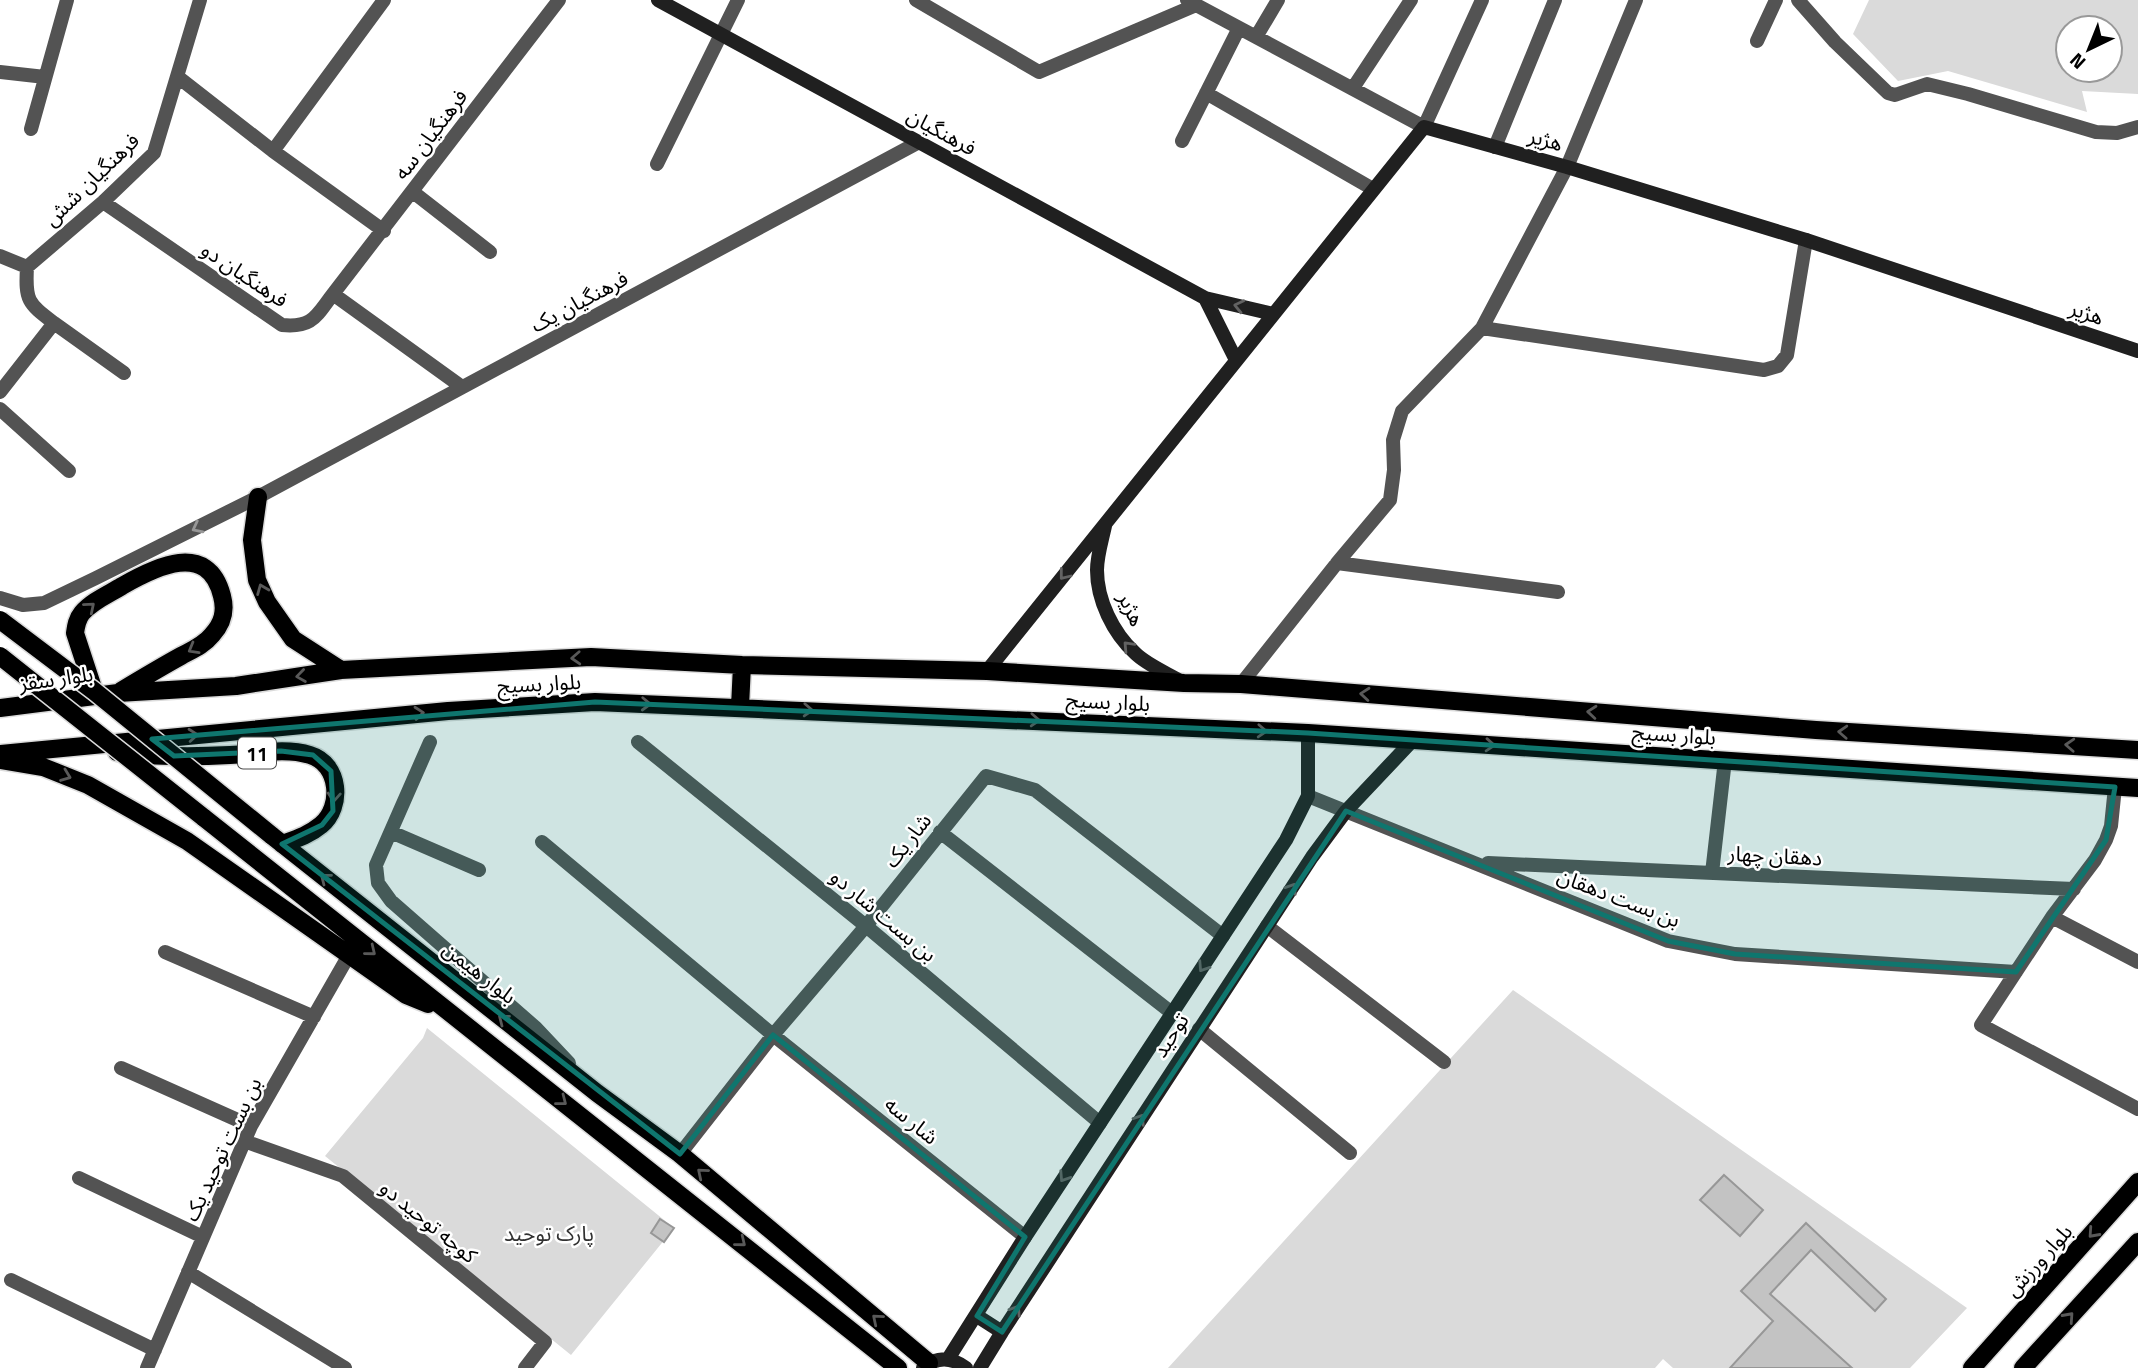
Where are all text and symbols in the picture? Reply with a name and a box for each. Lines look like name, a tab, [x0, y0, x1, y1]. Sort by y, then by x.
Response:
north arrow	[2054, 14, 2124, 84]
text: N	[2062, 47, 2092, 77]
street label: فرهنگیان سه	[385, 82, 475, 186]
street label: فرهنگیان	[901, 99, 983, 163]
street label: هژیر	[1524, 119, 1567, 159]
street label: فرهنگیان شش	[36, 125, 146, 233]
street label: فرهنگیان دو	[195, 233, 295, 315]
street label: فرهنگیان یک	[524, 262, 634, 340]
street label: هژیر	[2065, 291, 2108, 333]
one-way arrow	[1233, 300, 1245, 314]
one-way arrow	[192, 519, 204, 533]
one-way arrow	[1059, 567, 1072, 580]
one-way arrow	[256, 583, 270, 595]
street label: هژیر	[1110, 586, 1154, 631]
one-way arrow	[82, 603, 95, 615]
one-way arrow	[188, 641, 201, 654]
one-way arrow	[1123, 641, 1136, 654]
one-way arrow	[571, 650, 582, 665]
street label: بلوار سقز	[16, 657, 95, 699]
street label: بلوار بسیج	[496, 665, 582, 701]
one-way arrow	[295, 668, 307, 683]
street label: بلوار بسیج	[1065, 683, 1151, 719]
one-way arrow	[1359, 687, 1370, 702]
one-way arrow	[641, 696, 652, 712]
one-way arrow	[803, 702, 814, 717]
one-way arrow	[1586, 705, 1597, 720]
one-way arrow	[414, 706, 425, 721]
one-way arrow	[1030, 713, 1041, 728]
street label: بلوار بسیج	[1631, 715, 1717, 753]
one-way arrow	[1257, 723, 1268, 738]
one-way arrow	[1837, 724, 1848, 739]
one-way arrow	[187, 728, 198, 743]
one-way arrow	[1484, 737, 1495, 752]
road number: 11	[238, 738, 276, 768]
one-way arrow	[2064, 738, 2075, 753]
one-way arrow	[59, 768, 71, 782]
one-way arrow	[327, 792, 342, 803]
street label: شار یک	[875, 806, 939, 874]
street label: دهقان چهار	[1726, 836, 1823, 873]
street label: بن بست دهقان	[1553, 859, 1685, 935]
street label: بن بست شار دو	[824, 861, 944, 969]
one-way arrow	[320, 873, 332, 886]
one-way arrow	[1283, 883, 1296, 896]
street label: بلوار هیمن	[436, 933, 524, 1011]
one-way arrow	[364, 943, 376, 956]
one-way arrow	[1198, 959, 1211, 972]
street label: توحید	[1144, 1006, 1196, 1064]
one-way arrow	[499, 1014, 511, 1027]
street label: بن بست توحید یک	[175, 1072, 269, 1226]
street label: شار سه	[878, 1088, 946, 1152]
one-way arrow	[555, 1092, 567, 1105]
one-way arrow	[1132, 1114, 1144, 1127]
one-way arrow	[698, 1169, 711, 1181]
one-way arrow	[1060, 1169, 1072, 1182]
street label: کوچه توحید دو	[373, 1172, 485, 1271]
street label: بلوار ورزش	[1996, 1216, 2080, 1304]
park label: پارک توحید	[504, 1217, 594, 1249]
one-way arrow	[2088, 1225, 2101, 1238]
one-way arrow	[733, 1233, 745, 1246]
one-way arrow	[1008, 1305, 1020, 1318]
one-way arrow	[2061, 1313, 2073, 1326]
one-way arrow	[872, 1315, 885, 1327]

